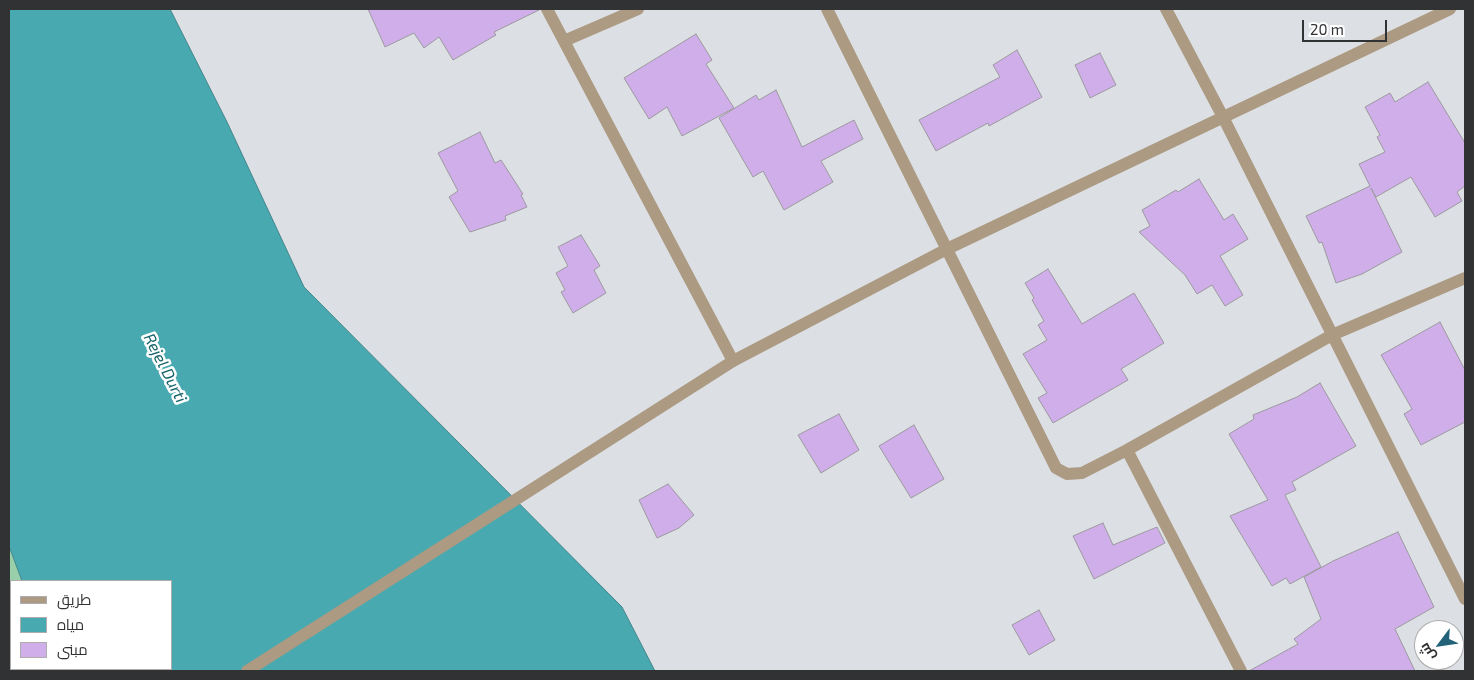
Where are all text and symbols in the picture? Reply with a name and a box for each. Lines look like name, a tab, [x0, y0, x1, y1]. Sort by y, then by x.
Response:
scale bar	[1304, 10, 1389, 42]
text: 20 m	[1310, 20, 1344, 38]
water label: Rejel Durti	[139, 330, 191, 406]
legend	[10, 580, 172, 670]
text: طريق	[57, 590, 91, 608]
text: مياه	[57, 615, 84, 633]
north arrow	[1414, 620, 1464, 670]
text: مبنى	[57, 640, 88, 658]
text: ش	[1415, 640, 1438, 665]

